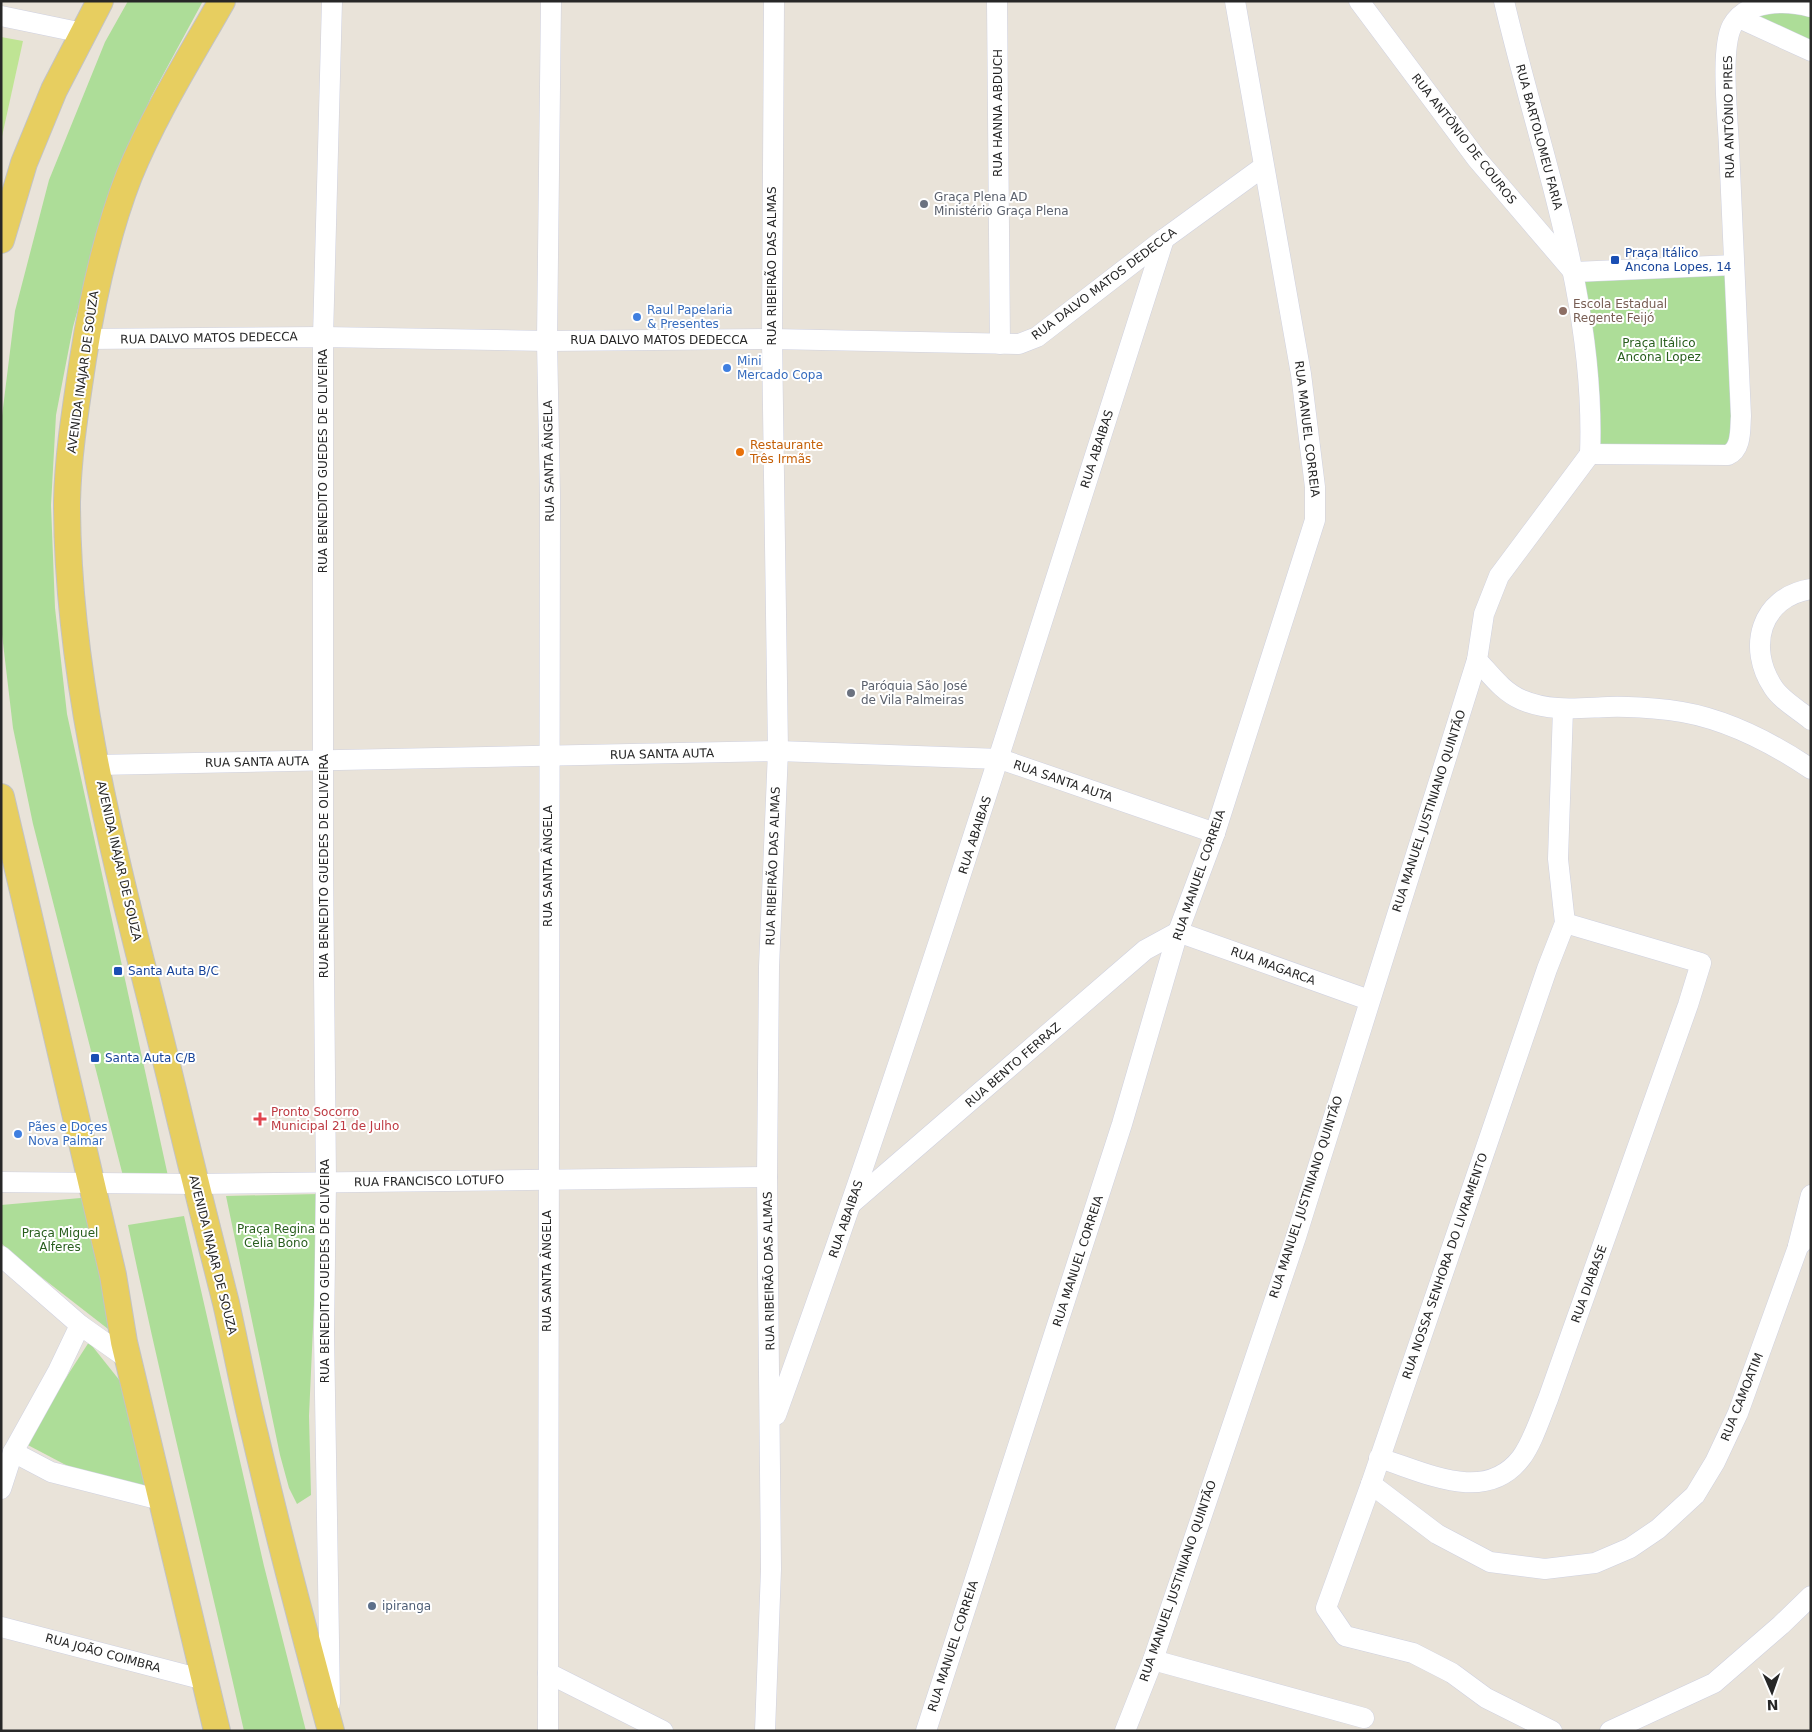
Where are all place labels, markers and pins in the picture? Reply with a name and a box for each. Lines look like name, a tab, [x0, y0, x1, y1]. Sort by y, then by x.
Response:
place label: Graça Plena AD Ministério Graça Plena	[934, 190, 1069, 218]
marker: Graça Plena AD Ministério Graça Plena	[918, 198, 930, 210]
place label: Praça Itálico Ancona Lopes, 14	[1625, 246, 1732, 274]
marker: Praça Itálico Ancona Lopes, 14	[1609, 254, 1621, 266]
place label: Escola Estadual Regente Feijó	[1573, 297, 1667, 325]
place label: Raul Papelaria & Presentes	[647, 303, 733, 331]
marker: Escola Estadual Regente Feijó	[1557, 305, 1569, 317]
marker: Raul Papelaria & Presentes	[631, 311, 643, 323]
place label: Mini Mercado Copa	[737, 354, 823, 382]
marker: Mini Mercado Copa	[721, 362, 733, 374]
place label: Restaurante Três Irmãs	[749, 438, 823, 466]
marker: Restaurante Três Irmãs	[734, 446, 746, 458]
place label: Paróquia São José de Vila Palmeiras	[861, 679, 967, 707]
marker: Paróquia São José de Vila Palmeiras	[845, 687, 857, 699]
place label: Santa Auta B/C	[128, 964, 219, 978]
marker: Santa Auta B/C	[112, 965, 124, 977]
place label: Santa Auta C/B	[105, 1051, 196, 1065]
marker: Santa Auta C/B	[89, 1052, 101, 1064]
place label: Pronto Socorro Municipal 21 de Julho	[271, 1105, 399, 1133]
marker: Pronto Socorro Municipal 21 de Julho	[253, 1112, 267, 1126]
place label: Pães e Doçes Nova Palmar	[28, 1120, 108, 1148]
marker: Pães e Doçes Nova Palmar	[12, 1128, 24, 1140]
place label: ipiranga	[382, 1599, 431, 1613]
marker: ipiranga	[366, 1600, 378, 1612]

